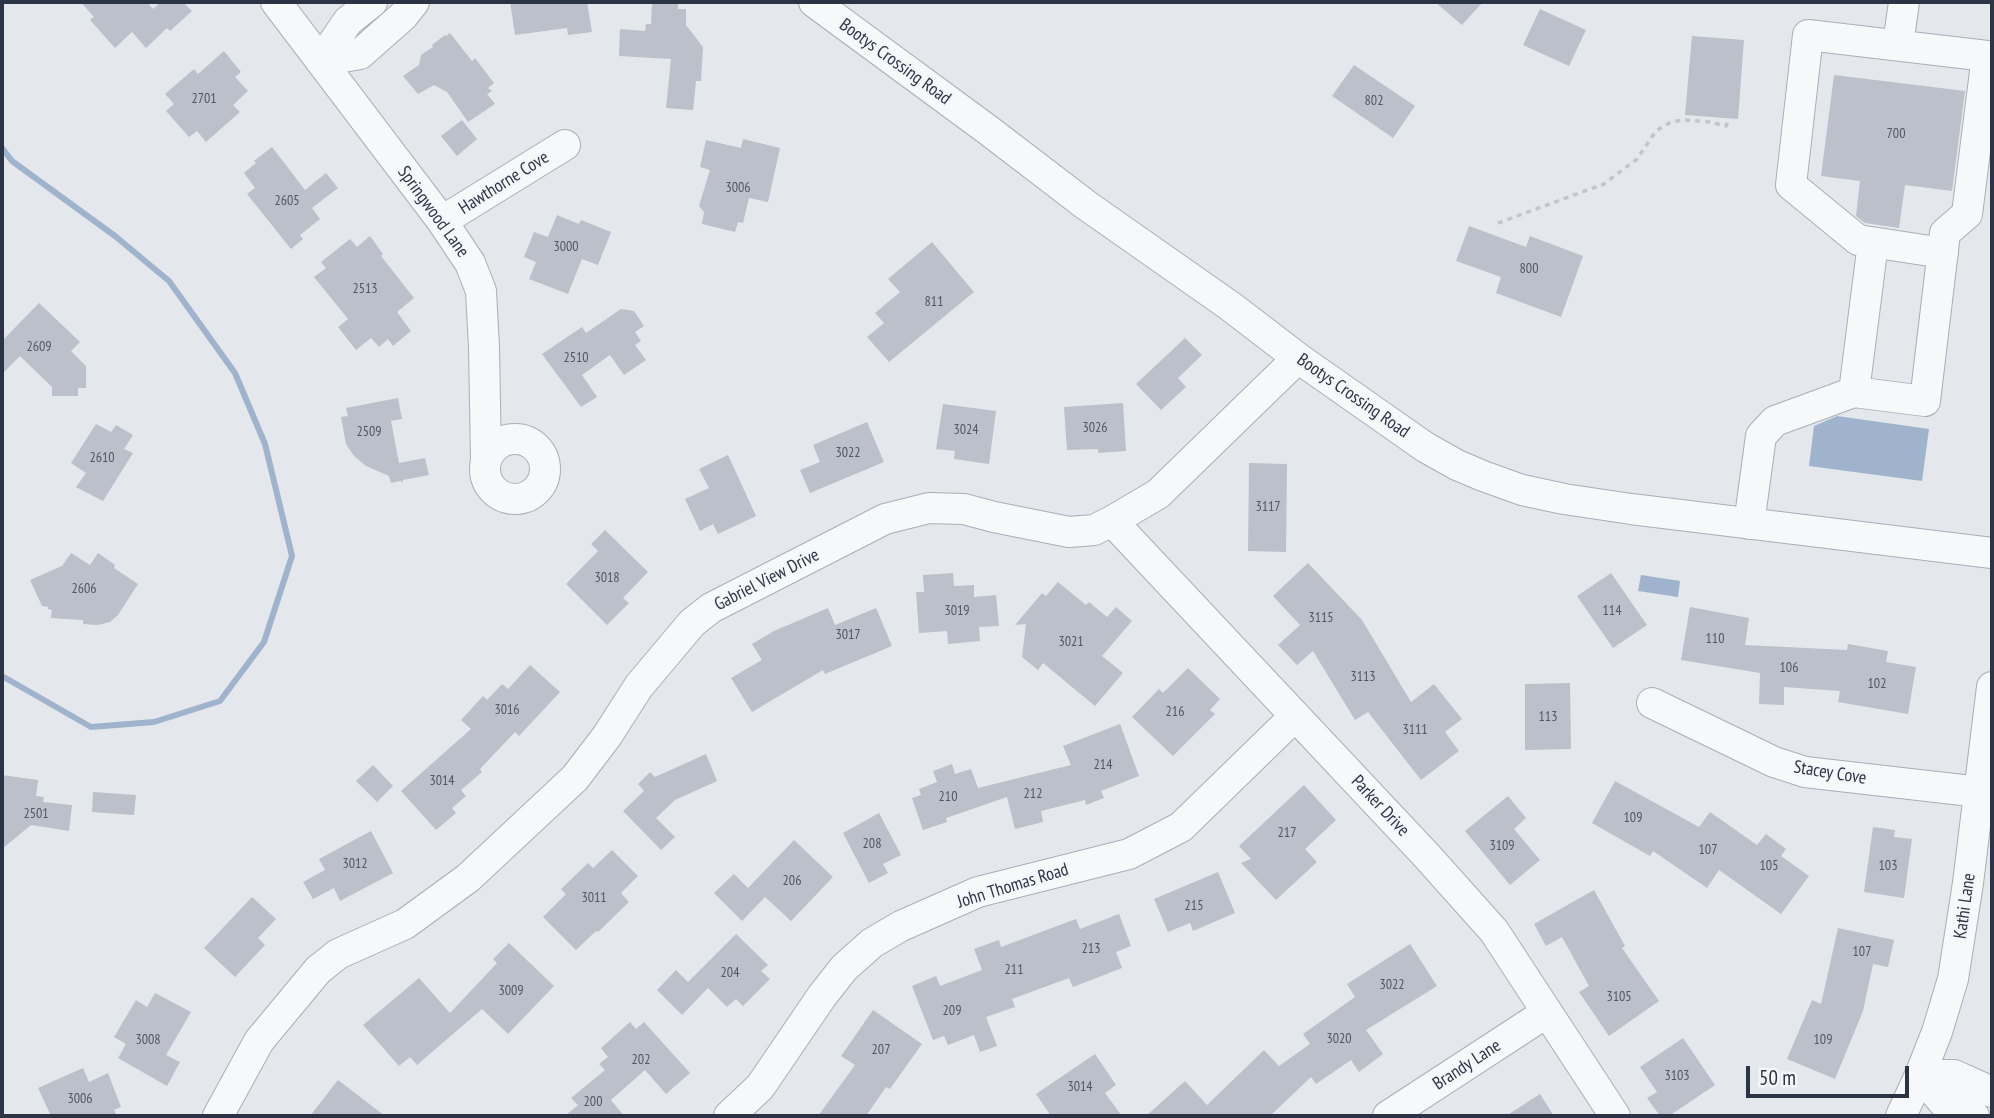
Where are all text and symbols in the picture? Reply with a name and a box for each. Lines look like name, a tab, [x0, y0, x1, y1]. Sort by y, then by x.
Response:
street label: Bootys Crossing Road	[835, 14, 955, 110]
house number: 2701	[191, 91, 217, 107]
house number: 802	[1365, 93, 1383, 109]
house number: 700	[1887, 126, 1905, 142]
street label: Hawthorne Cove	[455, 147, 553, 219]
street label: Springwood Lane	[393, 162, 473, 262]
house number: 3006	[725, 180, 751, 196]
house number: 2605	[274, 193, 300, 209]
house number: 3000	[553, 239, 579, 255]
house number: 800	[1520, 261, 1538, 277]
house number: 2513	[352, 281, 378, 297]
house number: 811	[925, 294, 943, 310]
house number: 2609	[26, 339, 52, 355]
street label: Bootys Crossing Road	[1293, 349, 1413, 443]
house number: 2510	[563, 350, 589, 366]
house number: 3026	[1082, 420, 1108, 436]
house number: 3024	[953, 422, 979, 438]
house number: 2509	[356, 424, 382, 440]
house number: 3022	[835, 445, 861, 461]
house number: 2610	[89, 450, 115, 466]
house number: 3117	[1255, 499, 1281, 515]
street label: Gabriel View Drive	[711, 544, 823, 616]
house number: 3018	[594, 570, 620, 586]
house number: 2606	[71, 581, 97, 597]
house number: 3019	[944, 603, 970, 619]
house number: 114	[1603, 603, 1621, 619]
house number: 3115	[1308, 610, 1334, 626]
house number: 3017	[835, 627, 861, 643]
house number: 110	[1706, 631, 1724, 647]
house number: 3021	[1058, 634, 1084, 650]
house number: 106	[1780, 660, 1798, 676]
house number: 3113	[1350, 669, 1376, 685]
house number: 102	[1868, 676, 1886, 692]
house number: 3016	[494, 702, 520, 718]
house number: 216	[1166, 704, 1184, 720]
house number: 113	[1539, 709, 1557, 725]
house number: 3111	[1402, 722, 1428, 738]
house number: 214	[1094, 757, 1112, 773]
street label: Stacey Cove	[1792, 757, 1868, 789]
street label: Parker Drive	[1346, 771, 1414, 841]
house number: 3014	[429, 773, 455, 789]
house number: 212	[1024, 786, 1042, 802]
house number: 210	[939, 789, 957, 805]
house number: 2501	[23, 806, 49, 822]
house number: 109	[1624, 810, 1642, 826]
house number: 217	[1278, 825, 1296, 841]
house number: 208	[863, 836, 881, 852]
house number: 3109	[1489, 838, 1515, 854]
house number: 107	[1699, 842, 1717, 858]
house number: 3012	[342, 856, 368, 872]
house number: 105	[1760, 858, 1778, 874]
house number: 103	[1879, 858, 1897, 874]
street label: John Thomas Road	[955, 859, 1071, 913]
street label: Kathi Lane	[1950, 872, 1980, 940]
house number: 206	[783, 873, 801, 889]
house number: 3011	[581, 890, 607, 906]
house number: 215	[1185, 898, 1203, 914]
house number: 213	[1082, 941, 1100, 957]
house number: 107	[1853, 944, 1871, 960]
house number: 211	[1005, 962, 1023, 978]
house number: 204	[721, 965, 739, 981]
house number: 3022	[1379, 977, 1405, 993]
house number: 3009	[498, 983, 524, 999]
house number: 3105	[1606, 989, 1632, 1005]
house number: 209	[943, 1003, 961, 1019]
house number: 3020	[1326, 1031, 1352, 1047]
house number: 3008	[135, 1032, 161, 1048]
house number: 109	[1814, 1032, 1832, 1048]
street label: Brandy Lane	[1429, 1035, 1505, 1095]
house number: 207	[872, 1042, 890, 1058]
house number: 202	[632, 1052, 650, 1068]
scale bar	[1749, 1052, 1912, 1096]
text: 50 m	[1759, 1064, 1796, 1091]
house number: 3103	[1664, 1068, 1690, 1084]
house number: 3014	[1067, 1079, 1093, 1095]
house number: 3006	[67, 1091, 93, 1107]
house number: 200	[584, 1094, 602, 1110]

